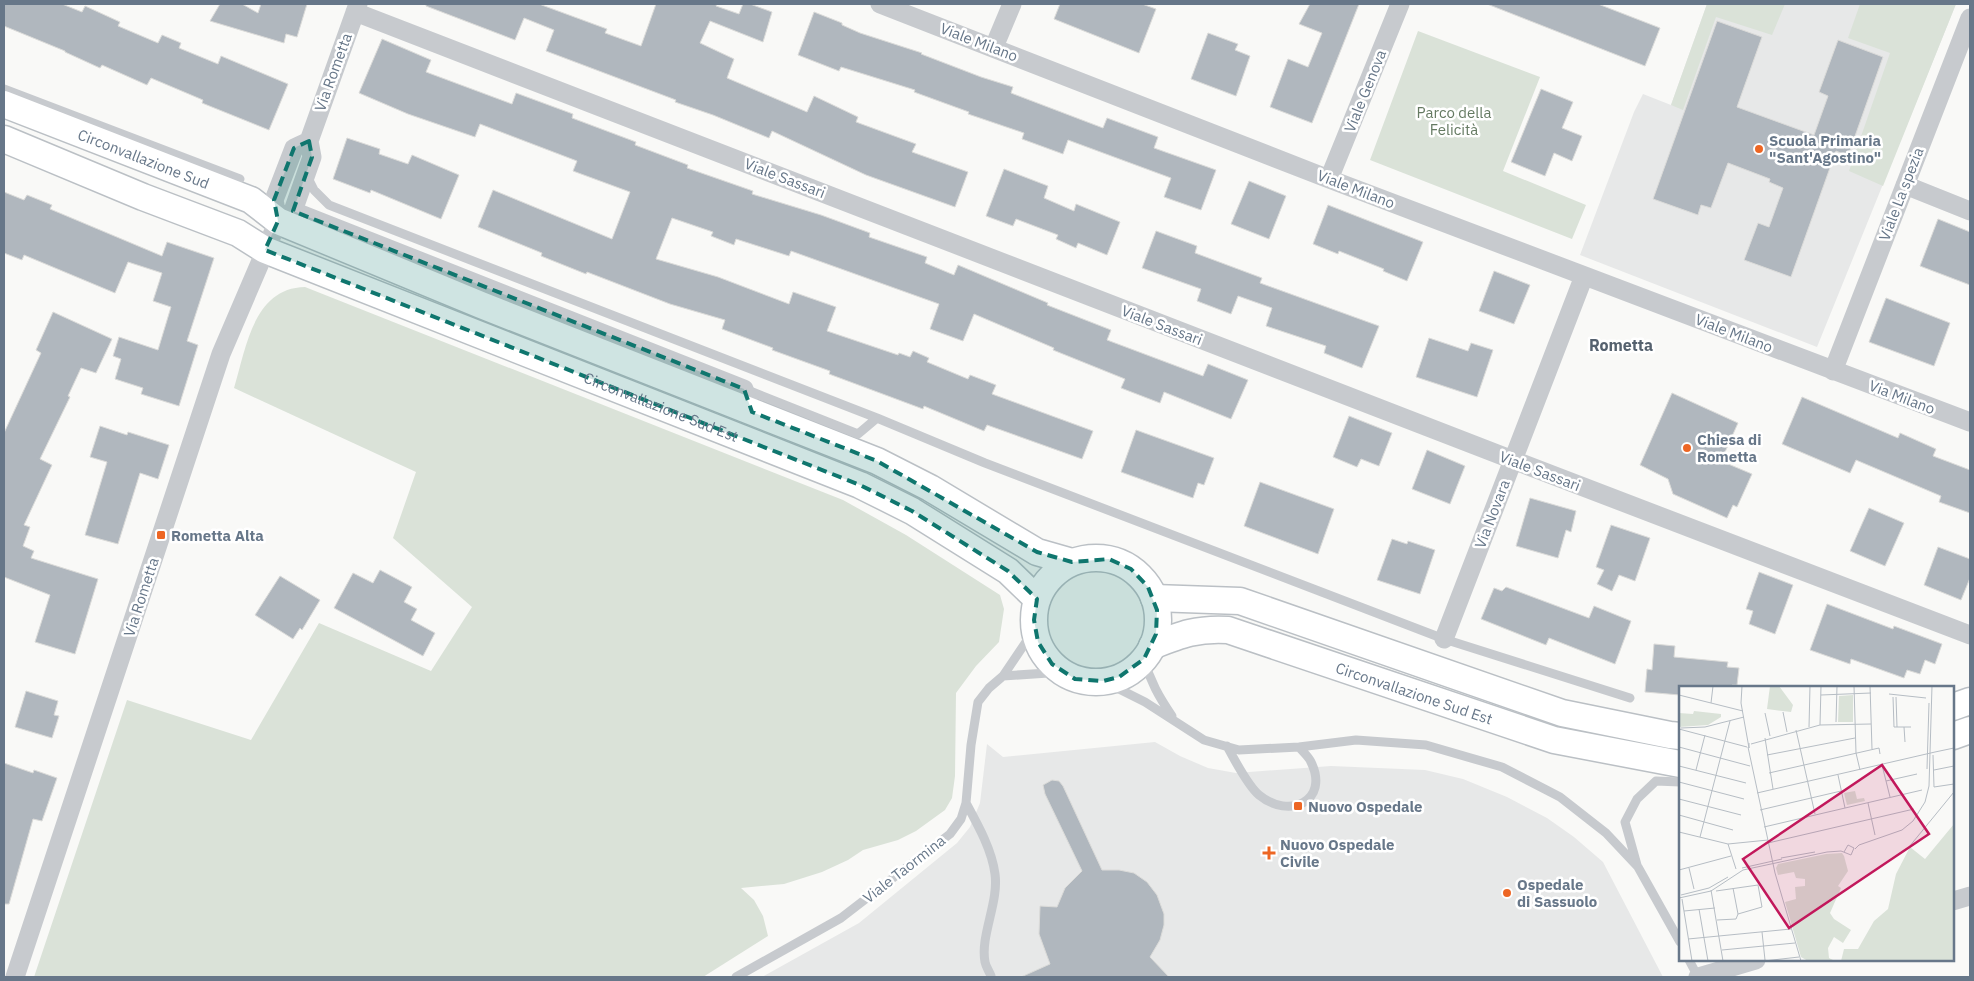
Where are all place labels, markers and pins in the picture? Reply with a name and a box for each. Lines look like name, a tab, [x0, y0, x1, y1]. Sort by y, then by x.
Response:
place label: Scuola Primaria "Sant'Agostino"	[1769, 131, 1881, 167]
marker: Scuola Primaria "Sant'Agostino"	[1753, 143, 1765, 155]
place label: Chiesa di Rometta	[1697, 430, 1761, 466]
marker: Chiesa di Rometta	[1681, 442, 1693, 454]
place label: Rometta Alta	[171, 526, 264, 545]
marker: Rometta Alta	[155, 529, 167, 541]
place label: Nuovo Ospedale	[1308, 797, 1423, 816]
marker: Nuovo Ospedale	[1292, 800, 1304, 812]
place label: Nuovo Ospedale Civile	[1280, 835, 1395, 871]
marker: Nuovo Ospedale Civile	[1262, 846, 1276, 860]
place label: Ospedale di Sassuolo	[1517, 875, 1597, 911]
marker: Ospedale di Sassuolo	[1501, 887, 1513, 899]

